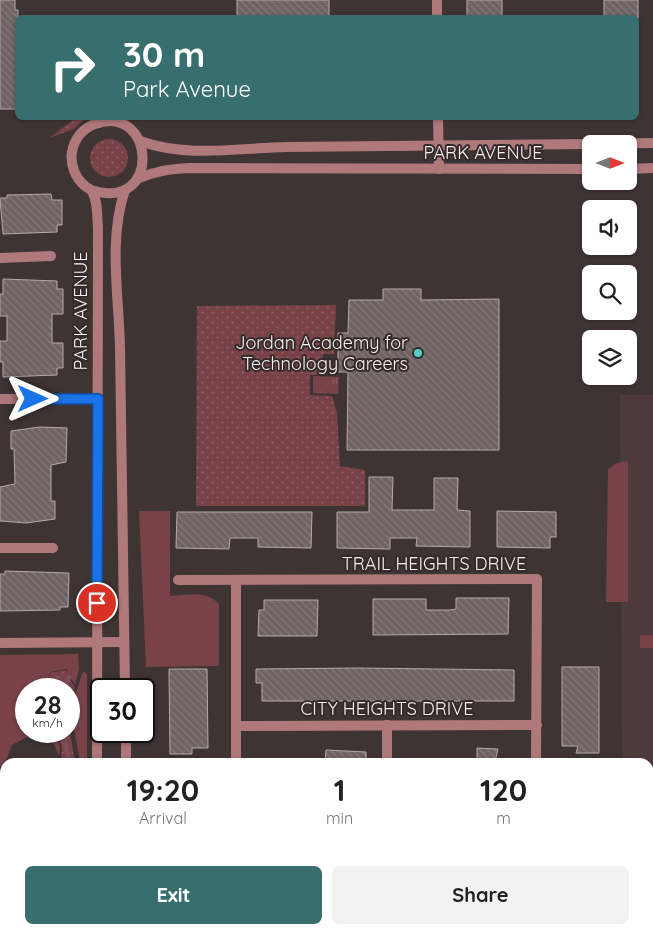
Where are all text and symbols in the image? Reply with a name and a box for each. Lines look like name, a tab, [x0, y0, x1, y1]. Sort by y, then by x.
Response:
text: 30 m	[123, 32, 205, 76]
icon: right	[40, 35, 105, 100]
text: Park Avenue	[123, 75, 251, 103]
north arrow	[582, 135, 638, 190]
map controls	[582, 135, 637, 385]
street label: PARK AVENUE	[423, 141, 543, 164]
button: sound	[582, 200, 637, 255]
street label: PARK AVENUE	[69, 251, 92, 371]
button: search	[582, 265, 637, 320]
button: layers	[582, 330, 637, 385]
place label: Jordan Academy for Technology Careers	[235, 331, 408, 375]
marker: Jordan Academy for Technology Careers	[412, 347, 424, 359]
position arrow	[6, 372, 58, 424]
street label: TRAIL HEIGHTS DRIVE	[342, 552, 526, 575]
pin	[76, 582, 118, 624]
icon: arrive	[83, 589, 111, 617]
speed limit sign: 30	[90, 678, 155, 743]
text: 28	[34, 689, 61, 720]
street label: CITY HEIGHTS DRIVE	[300, 697, 474, 720]
text: km/h	[32, 715, 63, 730]
text: 19:20	[127, 771, 199, 809]
text: 1	[334, 771, 345, 809]
text: 120	[480, 771, 527, 809]
text: Arrival	[139, 808, 187, 828]
text: min	[326, 808, 353, 828]
text: m	[496, 808, 511, 828]
button: Exit	[25, 866, 322, 924]
button: Share	[332, 866, 629, 924]

